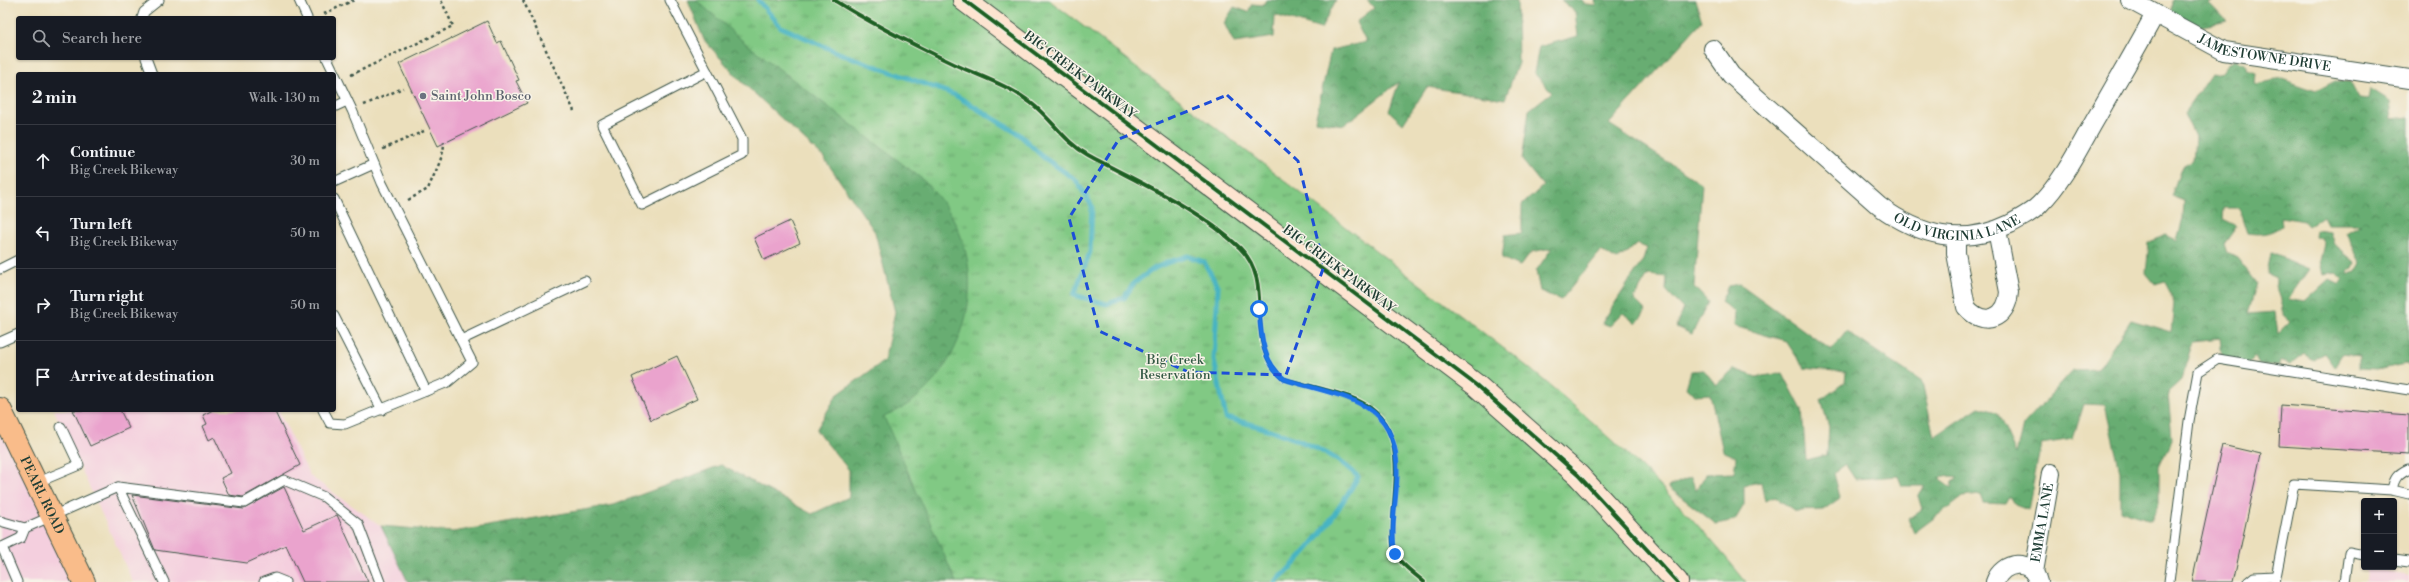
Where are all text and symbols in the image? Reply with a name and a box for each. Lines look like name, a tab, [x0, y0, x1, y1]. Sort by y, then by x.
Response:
search box	[16, 16, 336, 60]
icon: search	[30, 27, 52, 49]
street label: BIG CREEK PARKWAY	[1020, 27, 1140, 123]
text: Search here	[62, 29, 142, 48]
street label: JAMESTOWNE DRIVE	[2195, 30, 2332, 75]
text: 2 min	[32, 87, 77, 109]
place label: Saint John Bosco	[431, 88, 531, 104]
text: Walk · 130 m	[249, 90, 320, 106]
marker: Saint John Bosco	[418, 91, 428, 101]
text: Continue	[70, 143, 135, 162]
icon: ahead	[32, 150, 54, 172]
text: 30 m	[290, 153, 320, 169]
text: Big Creek Bikeway	[70, 162, 178, 178]
street label: OLD VIRGINIA LANE	[1891, 205, 2023, 223]
text: OLD VIRGINIA LANE	[1891, 210, 2023, 244]
text: Turn left	[70, 215, 132, 234]
street label: BIG CREEK PARKWAY	[1279, 221, 1399, 317]
icon: left	[32, 222, 54, 244]
text: 50 m	[290, 225, 320, 241]
text: Big Creek Bikeway	[70, 234, 178, 250]
text: Turn right	[70, 287, 144, 306]
icon: right	[32, 294, 54, 316]
text: 50 m	[290, 297, 320, 313]
route start	[1250, 300, 1268, 318]
text: Big Creek Bikeway	[70, 306, 178, 322]
park label: Big Creek Reservation	[1140, 352, 1211, 383]
icon: arrive	[32, 366, 54, 388]
text: Arrive at destination	[70, 367, 214, 386]
street label: PEARL ROAD	[16, 454, 68, 537]
street label: EMMA LANE	[2028, 482, 2057, 564]
map controls	[2361, 498, 2397, 570]
button: +	[2361, 498, 2397, 534]
button: −	[2361, 534, 2397, 570]
route end	[1386, 545, 1404, 563]

